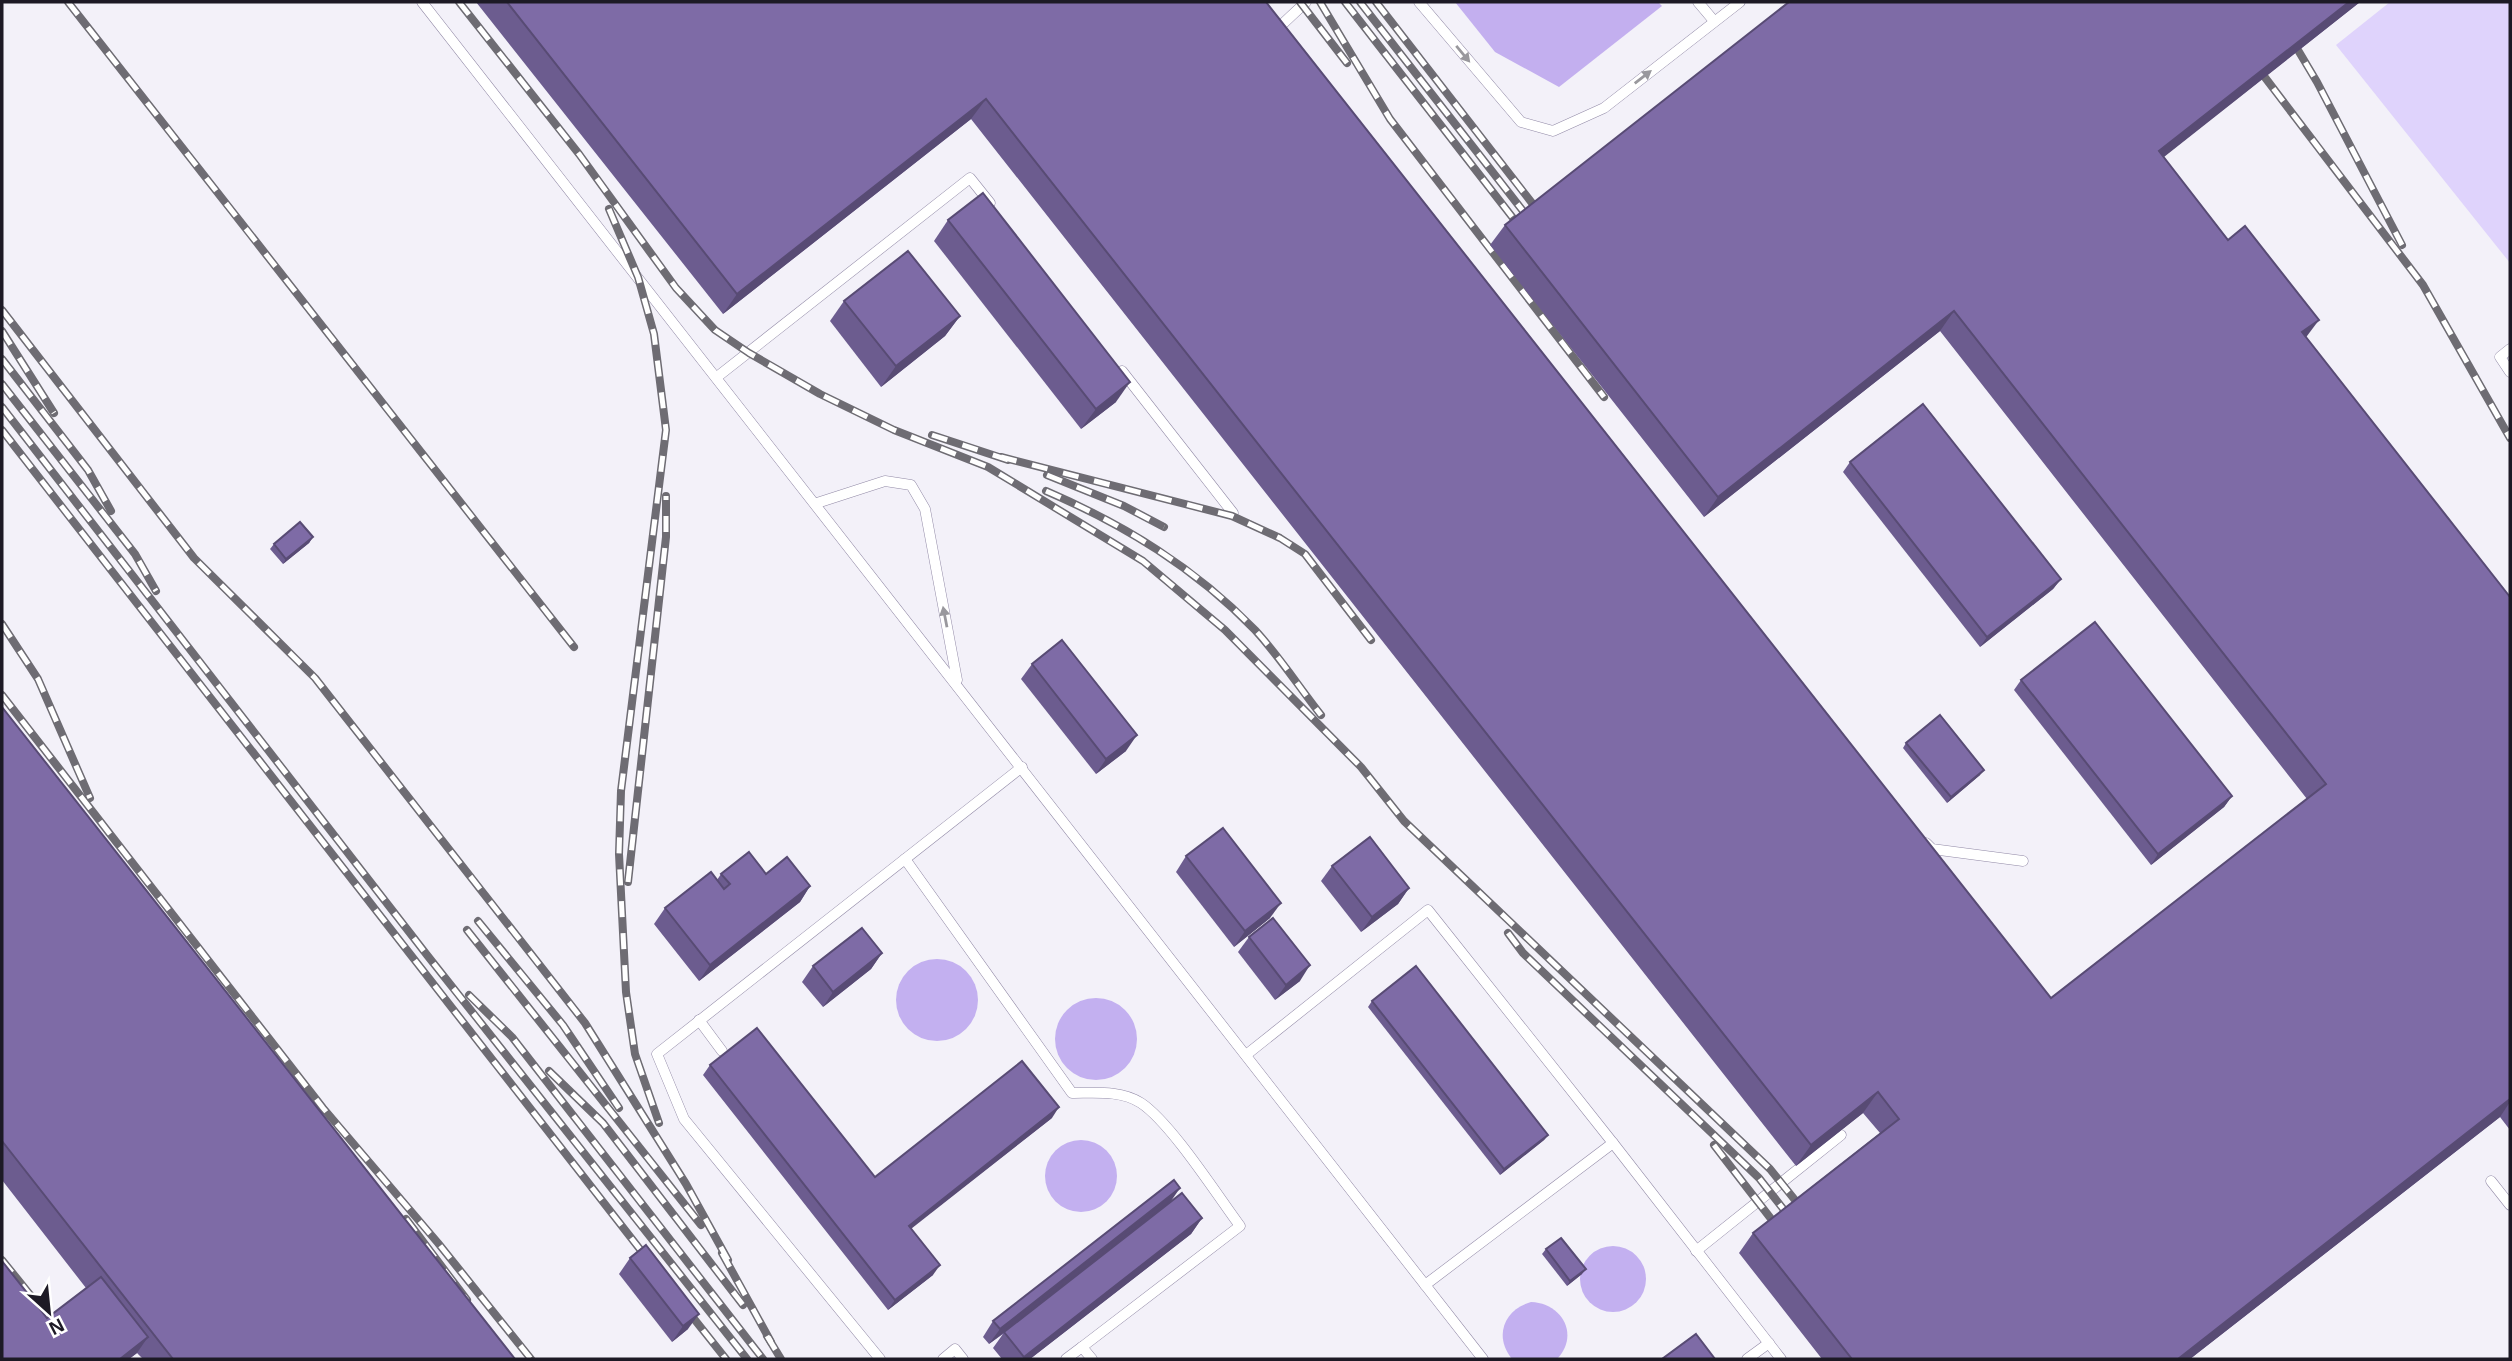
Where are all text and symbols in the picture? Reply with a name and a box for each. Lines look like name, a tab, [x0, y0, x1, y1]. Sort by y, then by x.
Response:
one-way arrow	[1455, 45, 1470, 62]
one-way arrow	[1633, 70, 1651, 85]
one-way arrow	[939, 606, 950, 628]
north arrow	[14, 1277, 84, 1347]
text: N	[46, 1314, 67, 1339]

